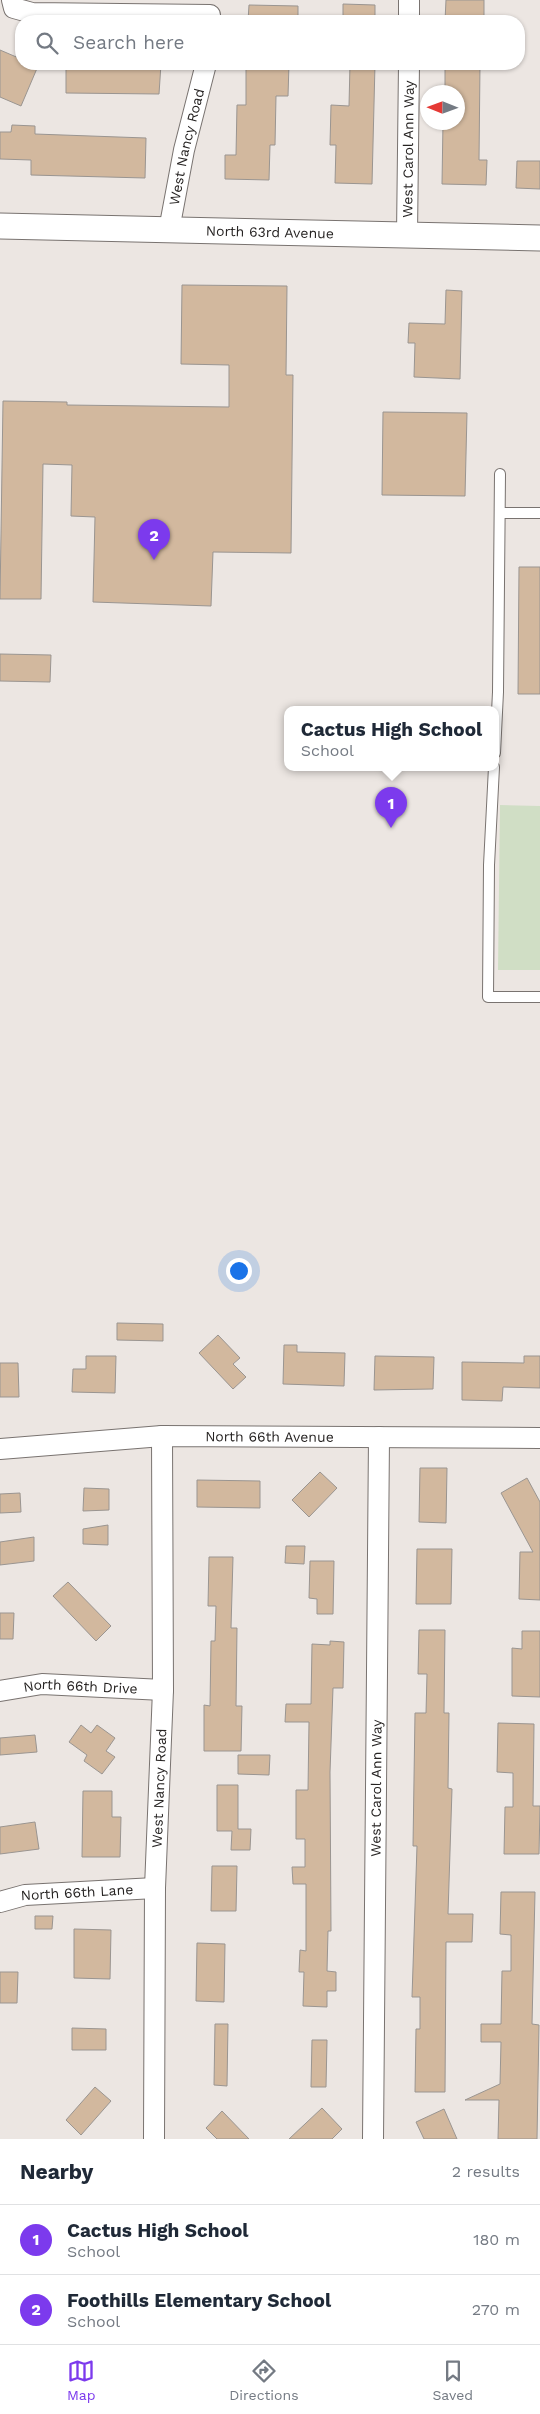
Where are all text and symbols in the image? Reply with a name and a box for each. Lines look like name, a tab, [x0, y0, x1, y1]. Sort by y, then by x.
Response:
search box	[15, 15, 525, 70]
icon: search	[33, 29, 61, 57]
text: Search here	[73, 31, 184, 54]
street label: West Carol Ann Way	[399, 80, 417, 218]
north arrow	[420, 85, 465, 130]
street label: West Nancy Road	[166, 87, 207, 207]
street label: North 63rd Avenue	[206, 223, 334, 241]
pin: 2	[138, 519, 170, 560]
popup	[284, 706, 499, 771]
text: Cactus High School	[301, 718, 482, 741]
text: School	[301, 741, 354, 760]
pin: 1	[375, 787, 407, 828]
your location	[226, 1258, 252, 1284]
street label: North 66th Avenue	[205, 1428, 334, 1445]
street label: North 66th Drive	[22, 1676, 138, 1697]
street label: West Carol Ann Way	[367, 1719, 385, 1857]
street label: West Nancy Road	[149, 1728, 169, 1848]
street label: North 66th Lane	[20, 1881, 134, 1903]
text: Nearby	[20, 2159, 93, 2184]
text: 2 results	[452, 2162, 520, 2181]
text: Cactus High School	[67, 2219, 249, 2242]
text: 1	[33, 2230, 39, 2249]
text: 180 m	[473, 2230, 520, 2249]
text: School	[67, 2242, 120, 2261]
text: Foothills Elementary School	[67, 2289, 331, 2312]
text: 2	[31, 2300, 41, 2319]
text: 270 m	[472, 2300, 520, 2319]
text: School	[67, 2312, 120, 2331]
tab: Map	[67, 2357, 96, 2403]
tab: Directions	[229, 2357, 299, 2403]
tab: Saved	[432, 2357, 473, 2403]

